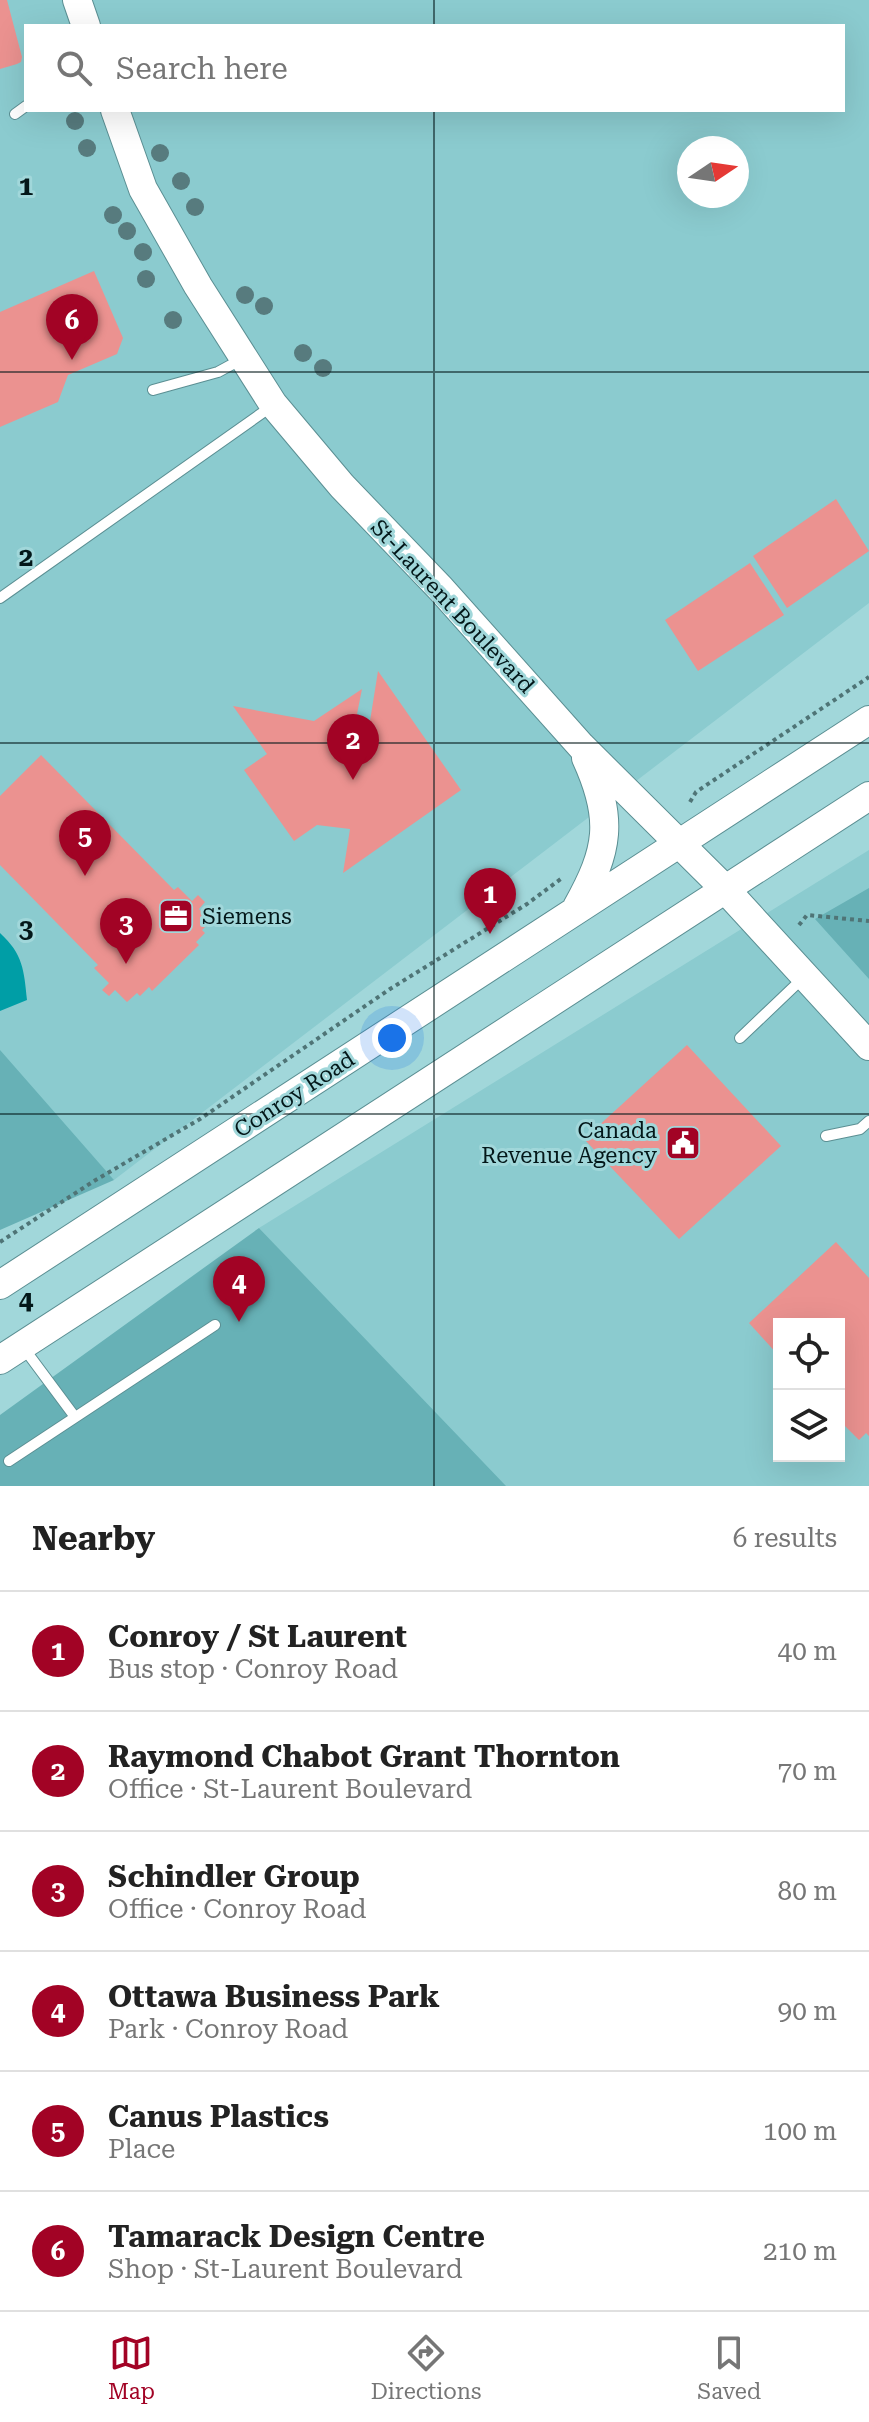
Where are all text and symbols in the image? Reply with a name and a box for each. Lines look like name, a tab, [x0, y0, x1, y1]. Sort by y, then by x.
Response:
search box	[24, 24, 845, 112]
icon: search	[52, 46, 96, 90]
text: Search here	[116, 51, 288, 86]
north arrow	[677, 136, 749, 208]
text: 1	[19, 171, 33, 201]
pin: 6	[46, 294, 98, 360]
street label: St-Laurent Boulevard	[366, 515, 539, 698]
text: 2	[19, 542, 33, 572]
pin: 2	[327, 714, 379, 780]
pin: 5	[59, 810, 111, 876]
pin: 1	[464, 868, 516, 934]
office icon: Siemens	[157, 897, 195, 935]
pin: 3	[100, 898, 152, 964]
place label: Siemens	[202, 904, 292, 929]
text: 3	[19, 914, 33, 944]
your location	[372, 1018, 412, 1058]
street label: Conroy Road	[230, 1046, 359, 1143]
place label: Canada Revenue Agency	[481, 1118, 657, 1168]
public building icon: Canada Revenue Agency	[664, 1124, 702, 1162]
pin: 4	[213, 1256, 265, 1322]
text: 4	[19, 1285, 34, 1315]
map controls	[773, 1318, 845, 1462]
button: locate	[773, 1318, 845, 1390]
button: layers	[773, 1390, 845, 1462]
text: Nearby	[32, 1518, 155, 1558]
text: 6 results	[733, 1523, 837, 1553]
text: Conroy / St Laurent	[108, 1619, 407, 1654]
text: 1	[51, 1636, 65, 1666]
text: 40 m	[778, 1636, 837, 1666]
text: Bus stop · Conroy Road	[108, 1654, 398, 1684]
text: Raymond Chabot Grant Thornton	[108, 1739, 620, 1774]
text: 2	[51, 1756, 65, 1786]
text: 70 m	[778, 1756, 837, 1786]
text: Office · St-Laurent Boulevard	[108, 1774, 472, 1804]
text: Schindler Group	[108, 1859, 360, 1894]
text: 3	[51, 1876, 65, 1906]
text: 80 m	[778, 1876, 837, 1906]
text: Office · Conroy Road	[108, 1894, 366, 1924]
text: Ottawa Business Park	[108, 1979, 440, 2014]
text: 4	[51, 1996, 65, 2026]
text: 90 m	[778, 1996, 837, 2026]
text: Park · Conroy Road	[108, 2014, 348, 2044]
text: Canus Plastics	[108, 2099, 329, 2134]
text: 5	[51, 2116, 65, 2146]
text: 100 m	[763, 2116, 837, 2146]
text: Place	[108, 2134, 175, 2164]
text: Tamarack Design Centre	[108, 2219, 485, 2254]
text: 6	[51, 2236, 65, 2266]
text: 210 m	[763, 2236, 837, 2266]
text: Shop · St-Laurent Boulevard	[108, 2254, 463, 2284]
tab: Map	[108, 2331, 155, 2404]
tab: Directions	[371, 2331, 482, 2404]
tab: Saved	[697, 2331, 761, 2404]

